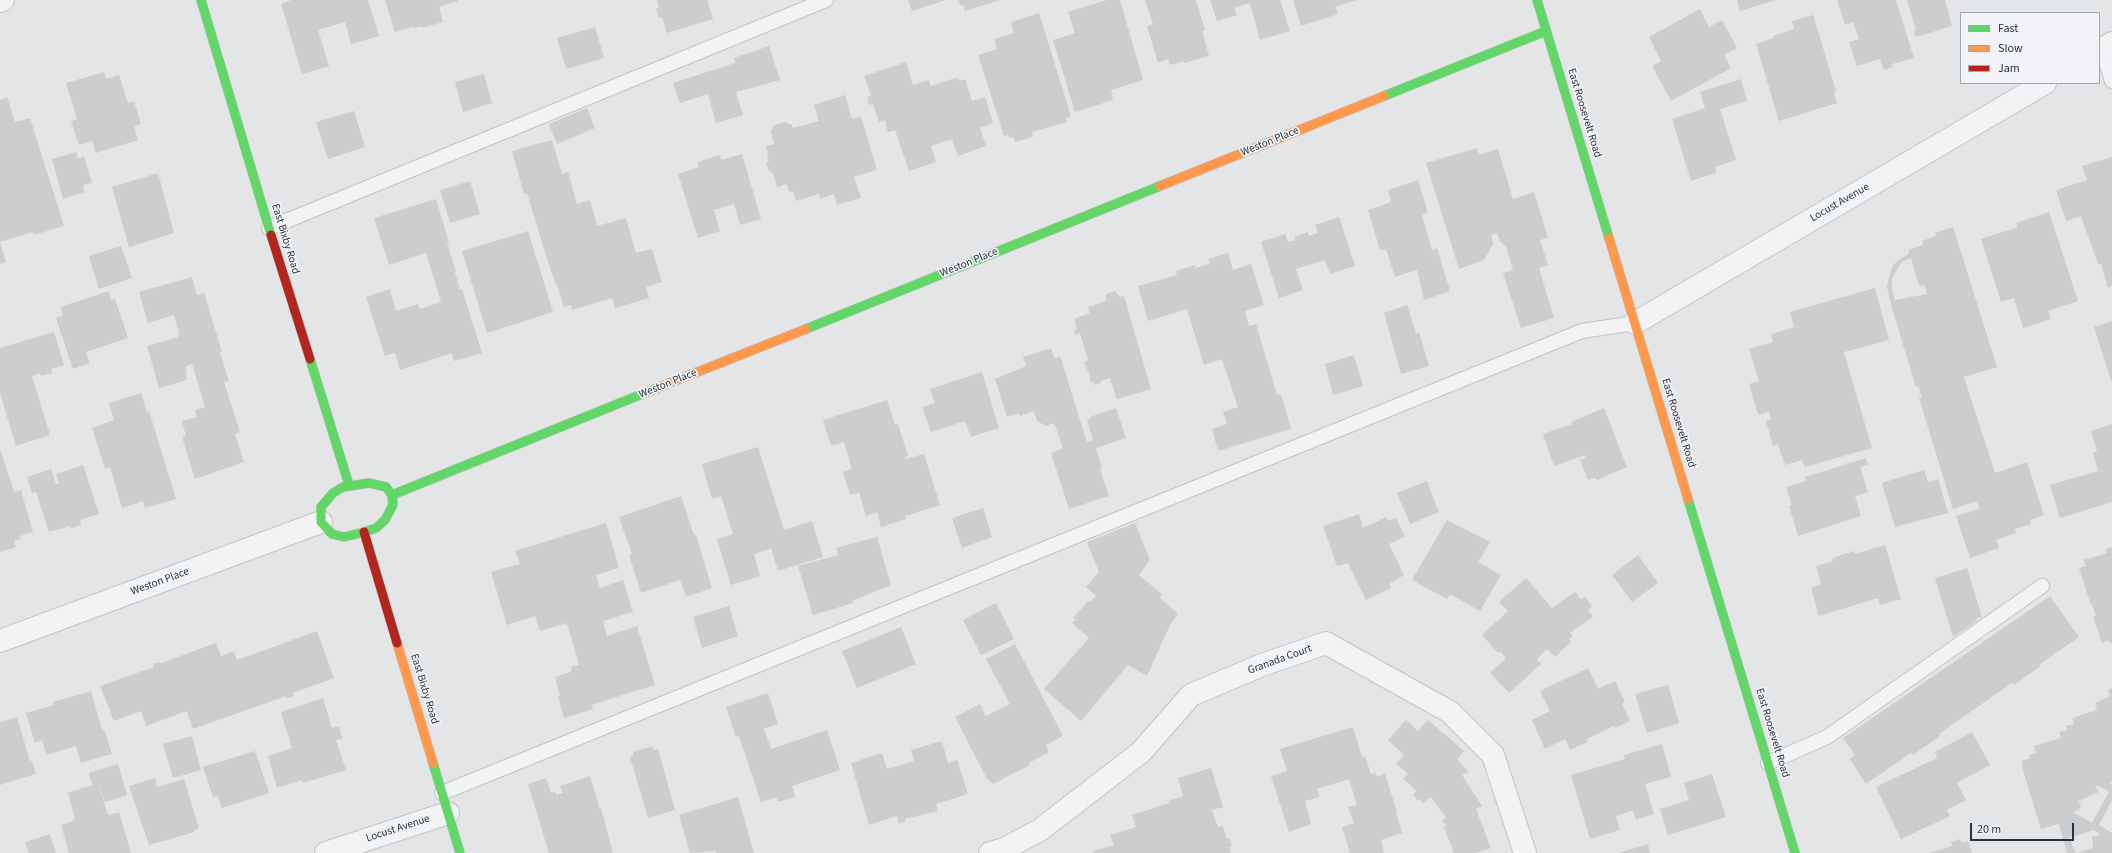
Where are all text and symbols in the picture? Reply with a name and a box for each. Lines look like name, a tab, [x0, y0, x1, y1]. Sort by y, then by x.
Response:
legend	[1960, 12, 2100, 84]
text: Fast	[1998, 20, 2018, 37]
text: Slow	[1998, 40, 2023, 57]
text: Jam	[1998, 60, 2020, 77]
street label: East Roosevelt Road	[1564, 67, 1604, 159]
street label: Weston Place	[1239, 124, 1301, 160]
street label: Locust Avenue	[1808, 181, 1872, 225]
street label: East Bixby Road	[268, 202, 302, 276]
street label: Weston Place	[938, 245, 1000, 281]
street label: Weston Place	[637, 366, 699, 402]
street label: East Roosevelt Road	[1658, 377, 1698, 469]
street label: Weston Place	[129, 565, 191, 599]
street label: Granada Court	[1246, 642, 1314, 678]
street label: East Bixby Road	[407, 652, 441, 726]
street label: East Roosevelt Road	[1752, 687, 1792, 779]
street label: Locust Avenue	[364, 812, 432, 846]
scale bar	[1972, 815, 2076, 841]
text: 20 m	[1977, 821, 2001, 838]

